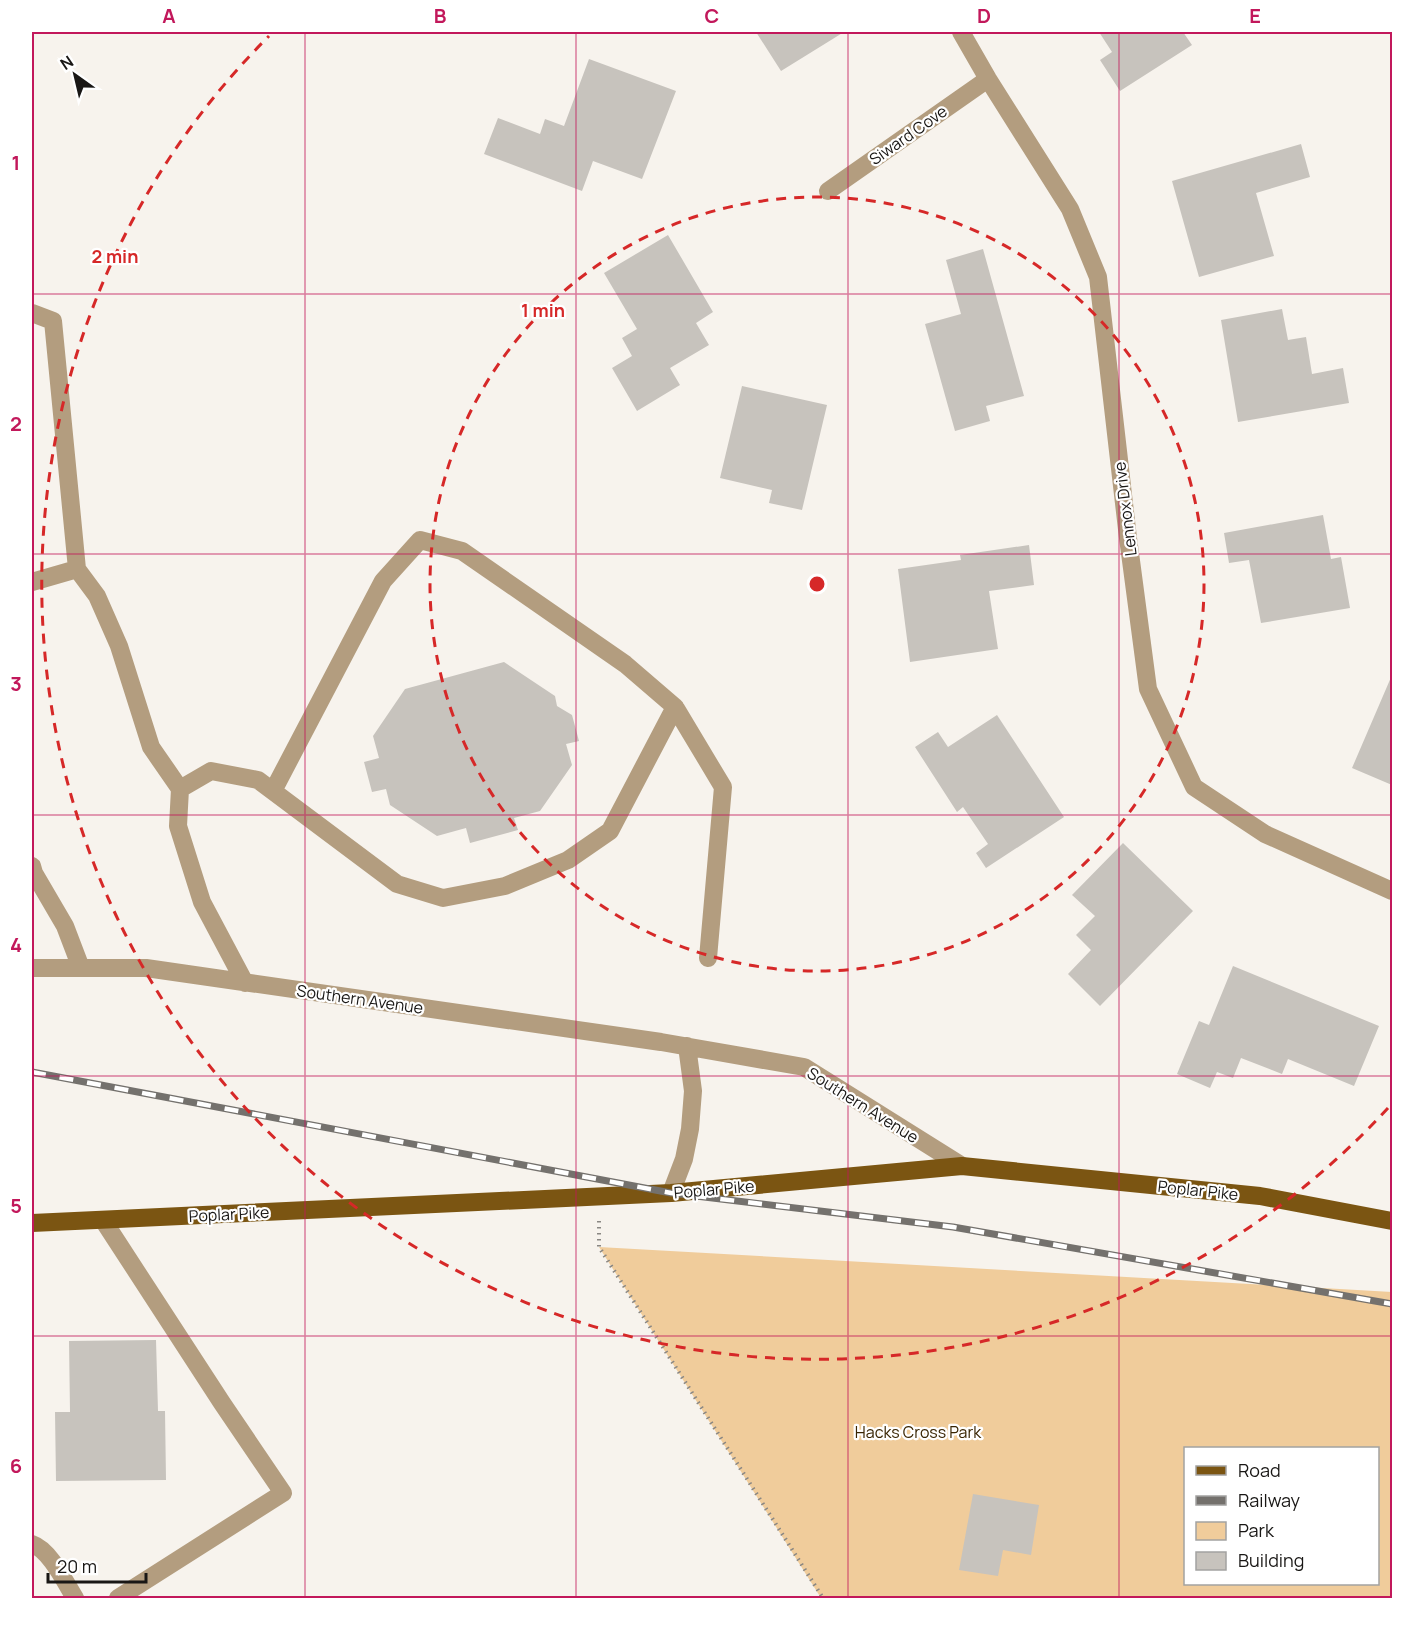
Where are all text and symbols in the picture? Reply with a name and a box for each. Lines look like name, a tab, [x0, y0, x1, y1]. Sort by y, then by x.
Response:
text: A	[162, 2, 176, 29]
text: B	[434, 2, 447, 29]
text: C	[705, 2, 719, 29]
text: D	[977, 2, 991, 29]
text: E	[1249, 2, 1261, 29]
north arrow	[45, 45, 105, 105]
text: N	[56, 50, 78, 75]
street label: Siward Cove	[865, 100, 951, 170]
text: 1	[12, 149, 20, 176]
text: 2 min	[92, 244, 138, 268]
text: 1 min	[521, 298, 565, 322]
text: 2	[10, 410, 22, 437]
street label: Lennox Drive	[1108, 461, 1142, 557]
centre of rings	[807, 574, 827, 594]
text: 3	[10, 670, 22, 697]
text: 4	[10, 931, 22, 958]
street label: Southern Avenue	[295, 979, 425, 1019]
street label: Southern Avenue	[803, 1062, 923, 1148]
street label: Poplar Pike	[673, 1175, 755, 1203]
street label: Poplar Pike	[1157, 1175, 1239, 1205]
text: 5	[10, 1192, 22, 1219]
street label: Poplar Pike	[188, 1201, 270, 1227]
park label: Hacks Cross Park	[855, 1421, 982, 1443]
legend	[1184, 1447, 1379, 1585]
text: 6	[10, 1452, 22, 1479]
text: Road	[1238, 1458, 1281, 1482]
text: Railway	[1238, 1488, 1300, 1512]
text: Park	[1238, 1518, 1275, 1542]
scale bar	[48, 1546, 146, 1584]
text: Building	[1238, 1548, 1304, 1572]
text: 20 m	[57, 1554, 97, 1578]

